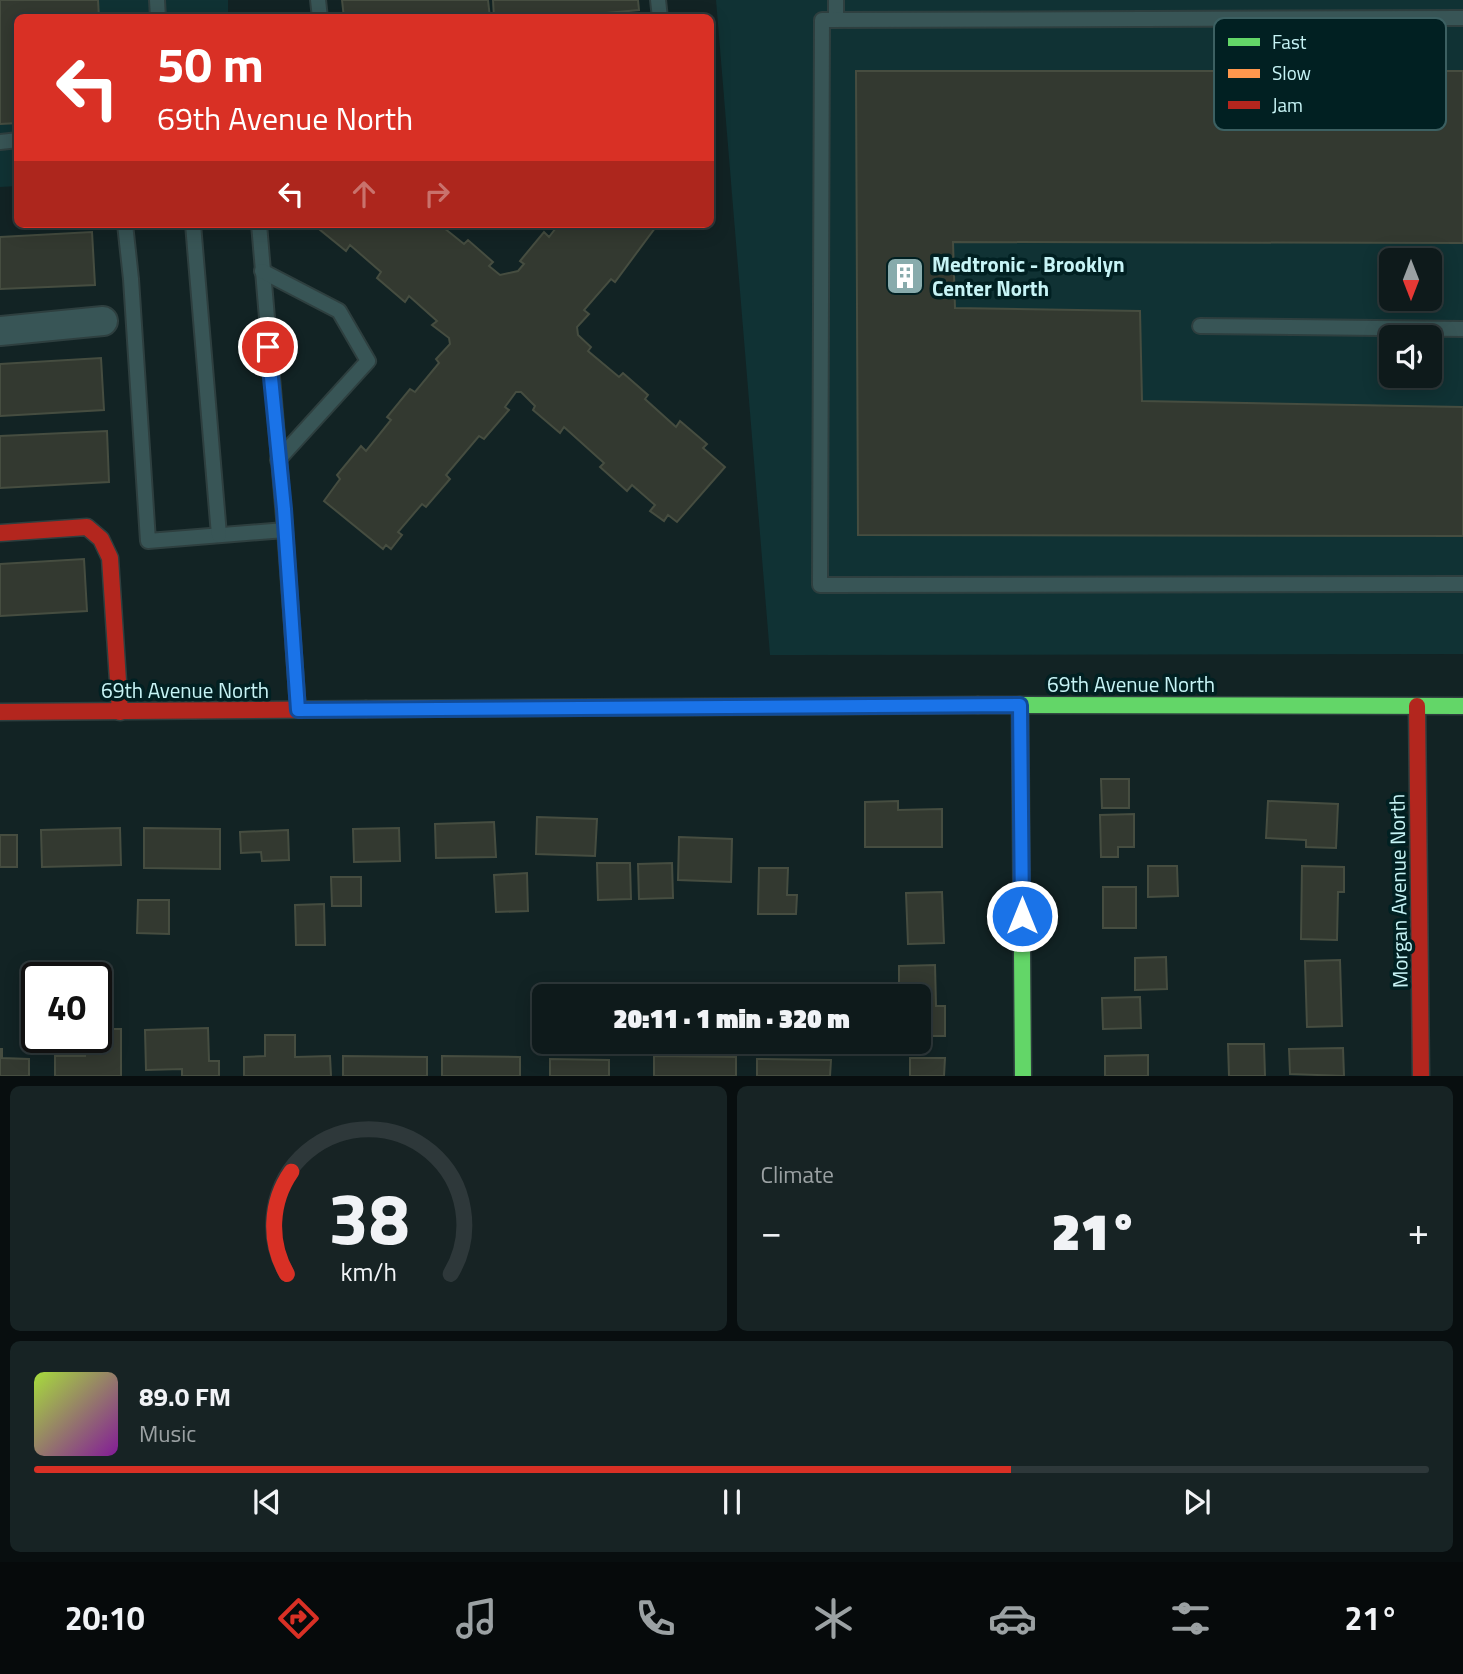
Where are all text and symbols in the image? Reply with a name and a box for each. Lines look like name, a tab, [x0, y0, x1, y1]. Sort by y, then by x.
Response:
legend	[1214, 18, 1446, 130]
text: 50 m	[157, 26, 264, 101]
text: Fast	[1272, 27, 1307, 56]
icon: left	[42, 42, 133, 133]
text: Slow	[1272, 58, 1311, 87]
text: Jam	[1272, 90, 1303, 119]
text: 69th Avenue North	[157, 94, 413, 142]
icon: left	[272, 175, 310, 213]
icon: ahead	[345, 175, 383, 213]
icon: right	[418, 175, 456, 213]
place label: Medtronic - Brooklyn Center North	[932, 248, 1125, 304]
north arrow	[1379, 248, 1442, 312]
map controls	[1379, 248, 1442, 388]
building icon: Medtronic - Brooklyn Center North	[884, 255, 926, 297]
pin	[238, 317, 298, 377]
button: sound	[1379, 325, 1442, 388]
icon: arrive	[249, 328, 287, 366]
street label: 69th Avenue North	[1047, 668, 1215, 700]
street label: 69th Avenue North	[101, 674, 269, 706]
street label: Morgan Avenue North	[1380, 794, 1416, 988]
position arrow	[985, 879, 1059, 953]
speed limit sign: 40	[21, 962, 112, 1053]
text: 20:11 · 1 min · 320 m	[613, 999, 850, 1038]
text: Climate	[761, 1157, 834, 1192]
text: 38	[327, 1163, 409, 1273]
text: 21°	[1052, 1191, 1138, 1270]
text: −	[761, 1202, 782, 1260]
text: +	[1408, 1202, 1429, 1260]
text: km/h	[340, 1253, 397, 1291]
text: 89.0 FM	[139, 1377, 231, 1416]
text: Music	[139, 1416, 196, 1451]
icon: previous	[248, 1483, 286, 1521]
icon: pause	[713, 1483, 751, 1521]
icon: next	[1178, 1483, 1216, 1521]
text: 20:10	[65, 1594, 145, 1642]
icon: directions	[274, 1594, 323, 1643]
icon: music	[452, 1594, 501, 1643]
icon: phone	[631, 1594, 680, 1643]
icon: climate	[809, 1594, 858, 1643]
icon: car	[988, 1594, 1037, 1643]
icon: filters	[1166, 1594, 1215, 1643]
text: 21°	[1344, 1594, 1398, 1642]

